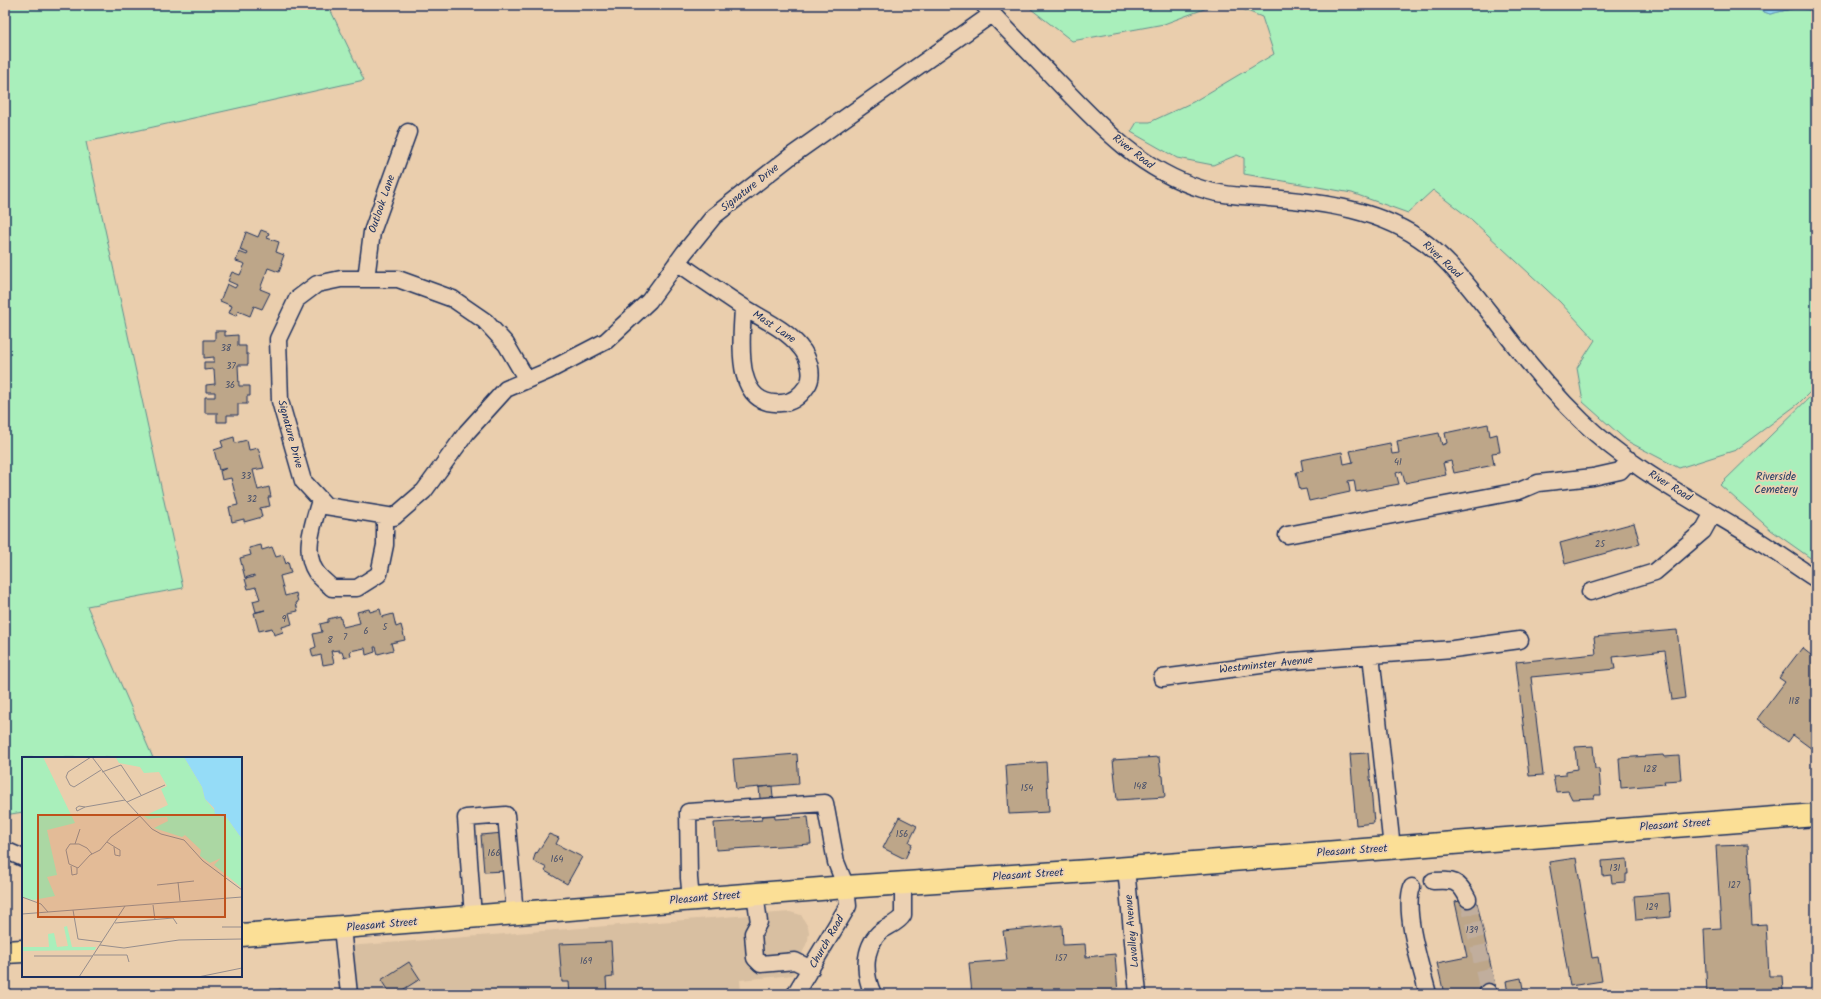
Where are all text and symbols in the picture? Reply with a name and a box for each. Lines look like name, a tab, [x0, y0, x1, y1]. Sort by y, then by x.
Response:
street label: River Road	[1108, 130, 1158, 174]
street label: Signature Drive	[717, 159, 783, 217]
street label: Outlook Lane	[364, 172, 400, 236]
street label: River Road	[1418, 237, 1466, 284]
street label: Mast Lane	[749, 306, 799, 348]
house number: 38	[221, 341, 232, 356]
house number: 37	[226, 359, 236, 374]
house number: 36	[225, 378, 235, 393]
street label: Signature Drive	[272, 398, 308, 470]
house number: 41	[1394, 455, 1402, 470]
street label: River Road	[1645, 465, 1696, 507]
park label: Riverside Cemetery	[1754, 468, 1798, 499]
house number: 33	[241, 469, 251, 484]
house number: 32	[247, 492, 257, 507]
house number: 25	[1595, 537, 1606, 552]
house number: 9	[282, 612, 287, 627]
house number: 5	[383, 620, 389, 635]
house number: 6	[363, 624, 369, 639]
house number: 7	[343, 630, 348, 645]
house number: 8	[327, 633, 333, 648]
street label: Westminster Avenue	[1218, 651, 1314, 679]
house number: 118	[1788, 694, 1800, 709]
inset map	[22, 757, 242, 977]
house number: 128	[1643, 762, 1657, 777]
house number: 148	[1133, 779, 1147, 794]
house number: 154	[1021, 781, 1033, 796]
street label: Pleasant Street	[1639, 813, 1712, 836]
house number: 156	[896, 827, 908, 842]
street label: Pleasant Street	[1316, 839, 1389, 862]
house number: 166	[488, 846, 500, 861]
house number: 164	[551, 852, 563, 867]
house number: 131	[1610, 861, 1621, 876]
street label: Pleasant Street	[992, 863, 1065, 886]
house number: 127	[1728, 878, 1741, 893]
street label: Pleasant Street	[669, 886, 742, 910]
street label: Lavalley Avenue	[1120, 894, 1144, 968]
house number: 129	[1646, 900, 1659, 915]
street label: Church Road	[805, 912, 850, 972]
street label: Pleasant Street	[346, 913, 419, 937]
house number: 139	[1466, 923, 1479, 938]
house number: 157	[1055, 951, 1068, 966]
house number: 169	[580, 954, 593, 969]

